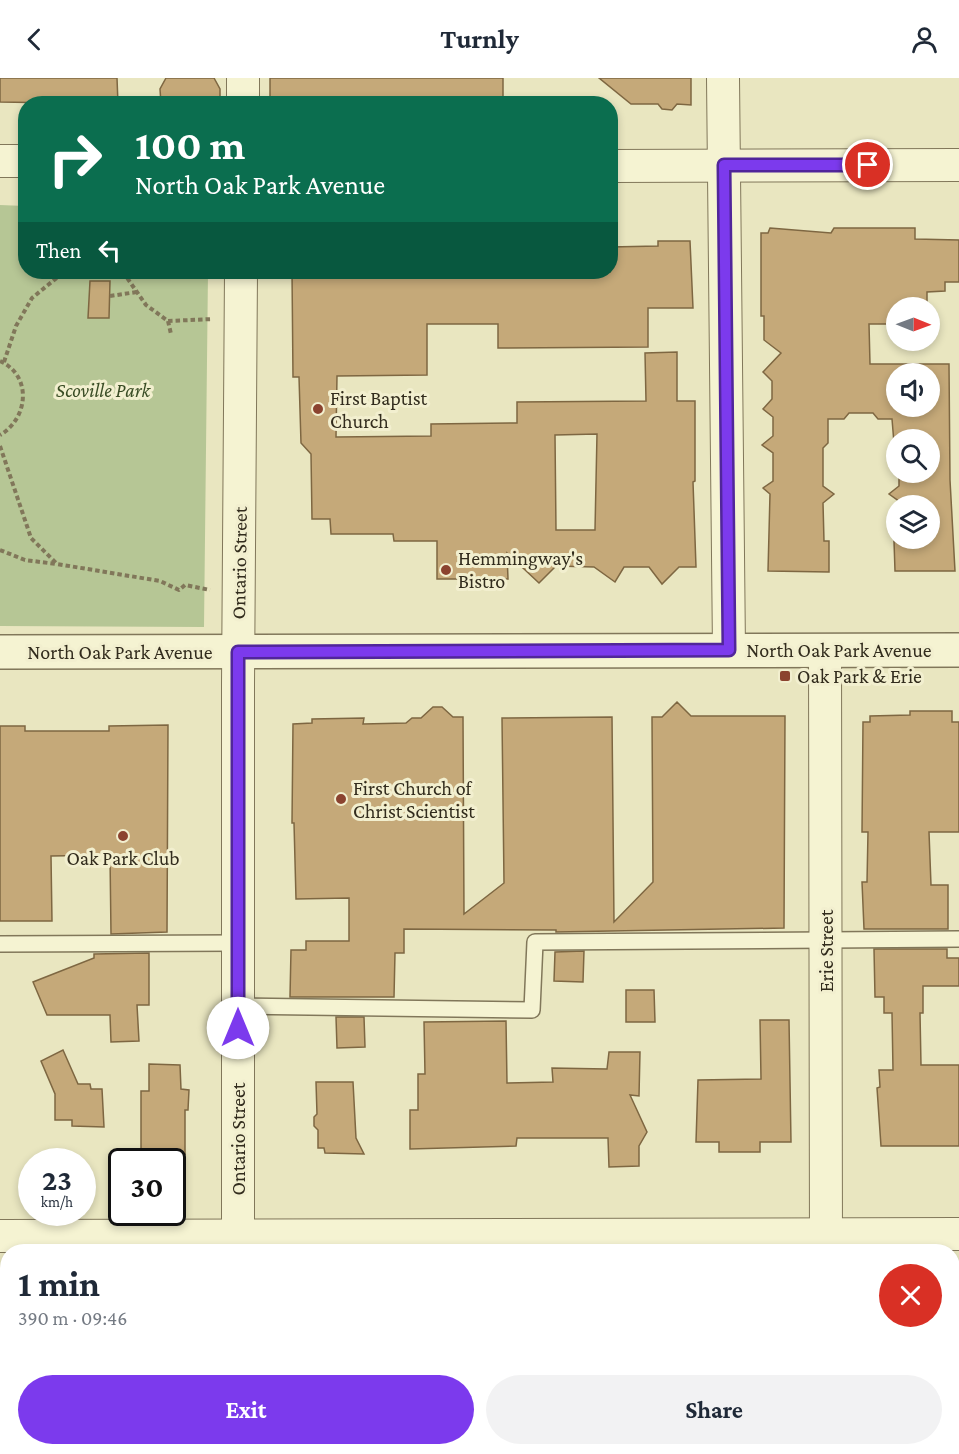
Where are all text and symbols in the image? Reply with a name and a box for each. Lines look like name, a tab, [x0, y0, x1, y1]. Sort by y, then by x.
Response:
icon: back	[18, 23, 51, 56]
icon: person	[908, 23, 941, 56]
text: Turnly	[440, 24, 519, 54]
icon: right	[36, 120, 114, 198]
text: 100 m	[135, 121, 245, 168]
pin	[842, 139, 893, 190]
icon: arrive	[851, 148, 884, 181]
text: North Oak Park Avenue	[135, 170, 385, 200]
icon: left	[93, 234, 126, 267]
text: Then	[36, 238, 81, 263]
north arrow	[886, 297, 940, 351]
map controls	[886, 297, 940, 549]
button: sound	[886, 363, 940, 417]
park label: Scoville Park	[56, 379, 151, 401]
place label: First Baptist Church	[330, 387, 428, 432]
marker: First Baptist Church	[311, 402, 325, 416]
button: search	[886, 429, 940, 483]
button: layers	[886, 495, 940, 549]
street label: Ontario Street	[227, 506, 251, 620]
place label: Hemmingway's Bistro	[458, 547, 583, 592]
marker: Hemmingway's Bistro	[439, 563, 453, 577]
street label: North Oak Park Avenue	[746, 639, 932, 661]
street label: North Oak Park Avenue	[27, 641, 213, 663]
place label: Oak Park & Erie	[797, 665, 922, 687]
marker: Oak Park & Erie	[778, 669, 792, 683]
place label: First Church of Christ Scientist	[353, 777, 475, 822]
marker: First Church of Christ Scientist	[334, 792, 348, 806]
marker: Oak Park Club	[116, 829, 130, 843]
place label: Oak Park Club	[66, 847, 180, 869]
street label: Erie Street	[815, 909, 837, 992]
position arrow	[206, 996, 270, 1060]
street label: Ontario Street	[227, 1082, 249, 1195]
speed limit sign: 30	[108, 1148, 186, 1226]
text: 23	[42, 1163, 72, 1196]
text: km/h	[41, 1194, 73, 1210]
text: 1 min	[18, 1264, 100, 1304]
button: close	[879, 1264, 942, 1327]
text: 390 m · 09:46	[18, 1307, 127, 1329]
button: Exit	[18, 1375, 474, 1444]
button: Share	[486, 1375, 942, 1444]

